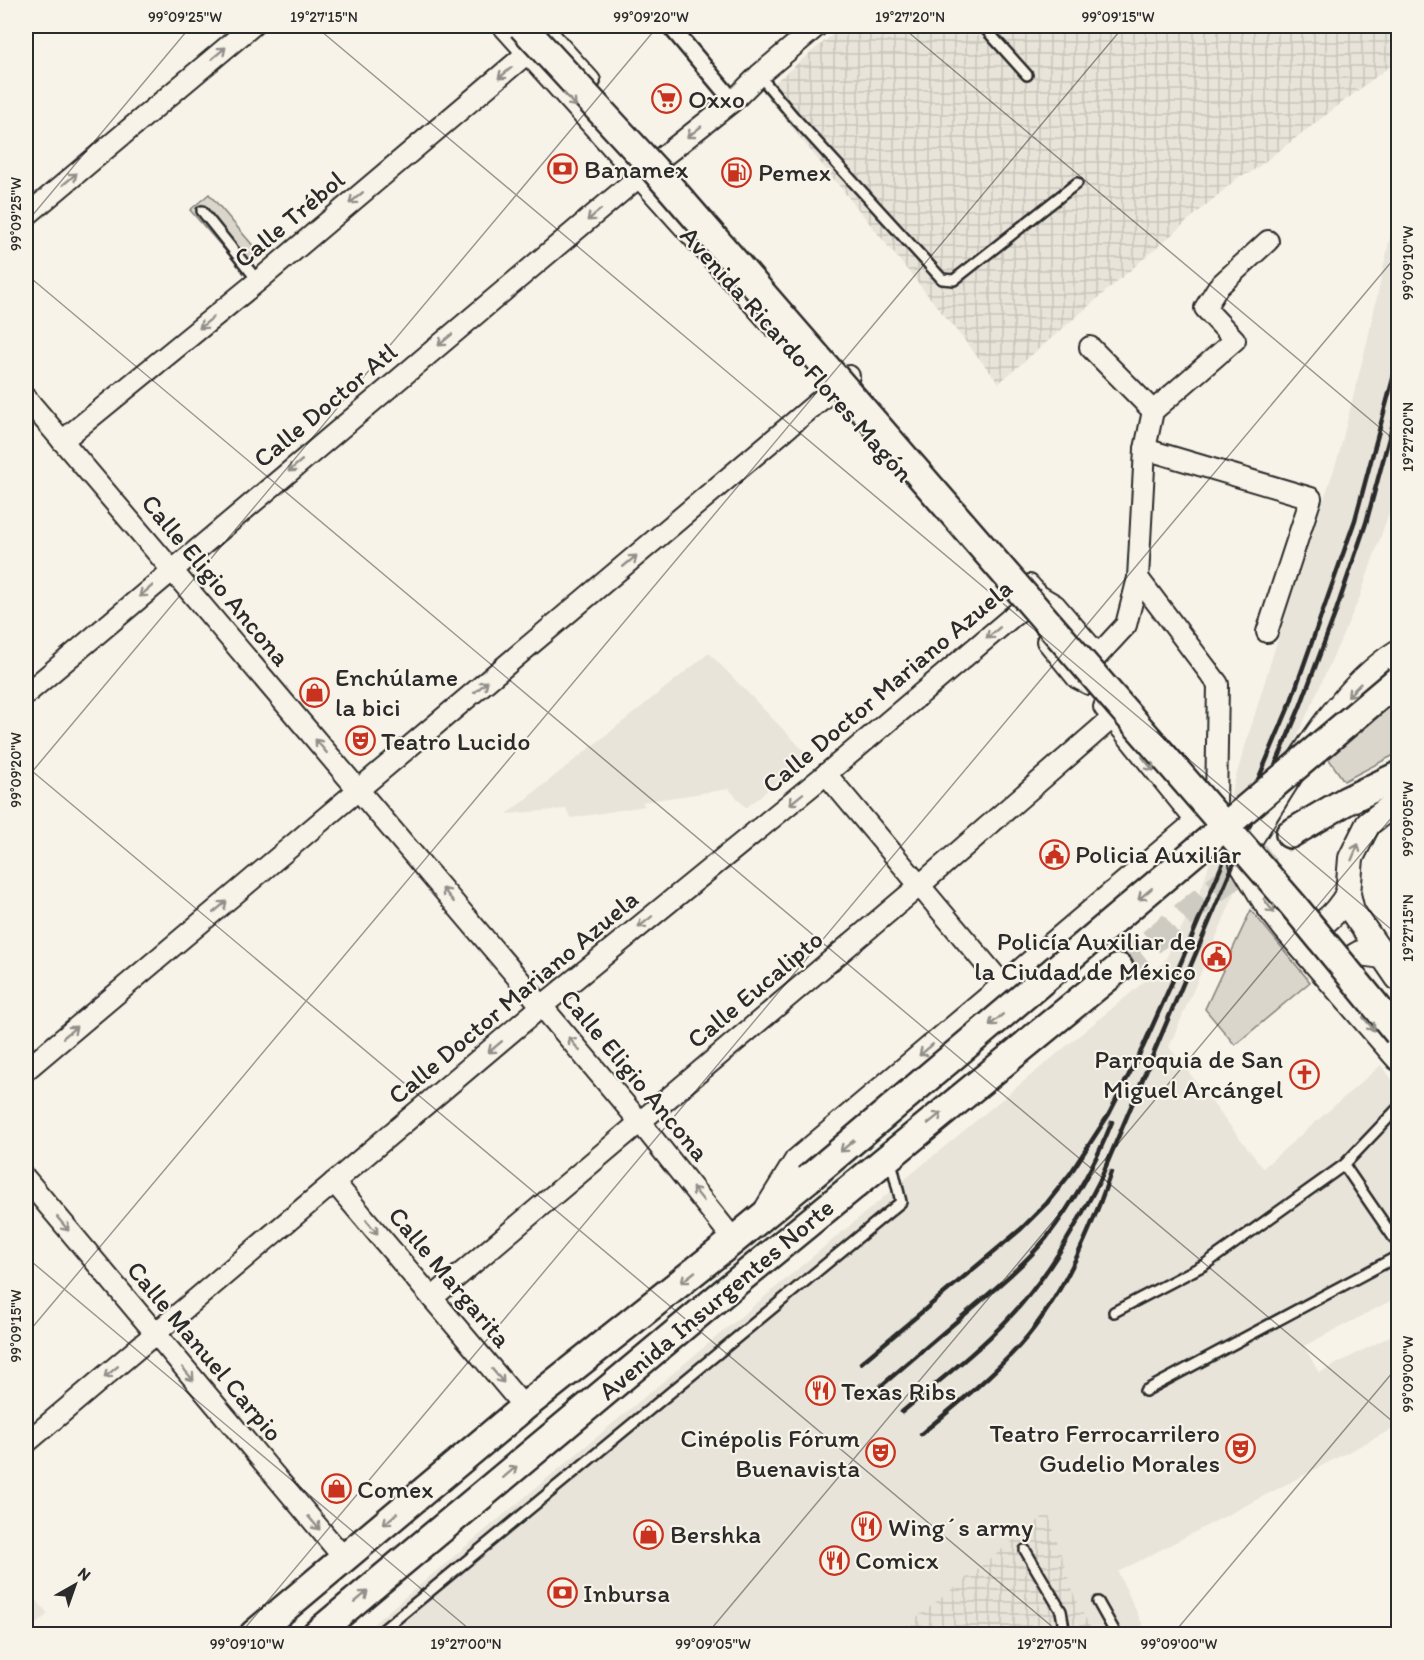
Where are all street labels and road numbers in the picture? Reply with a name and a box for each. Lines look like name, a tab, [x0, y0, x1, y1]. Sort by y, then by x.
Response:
street label: Calle Trébol	[227, 163, 351, 275]
street label: Avenida Ricardo Flores Magón	[674, 219, 920, 489]
street label: Calle Doctor Atl	[247, 336, 403, 474]
street label: Calle Eligio Ancona	[135, 487, 298, 673]
street label: Calle Doctor Mariano Azuela	[755, 572, 1019, 800]
street label: Calle Doctor Mariano Azuela	[381, 883, 645, 1111]
street label: Calle Eucalipto	[681, 923, 829, 1055]
street label: Calle Eligio Ancona	[554, 982, 717, 1168]
street label: Avenida Insurgentes Norte	[592, 1191, 840, 1407]
street label: Calle Margarita	[382, 1200, 519, 1355]
street label: Calle Manuel Carpio	[120, 1254, 290, 1448]

